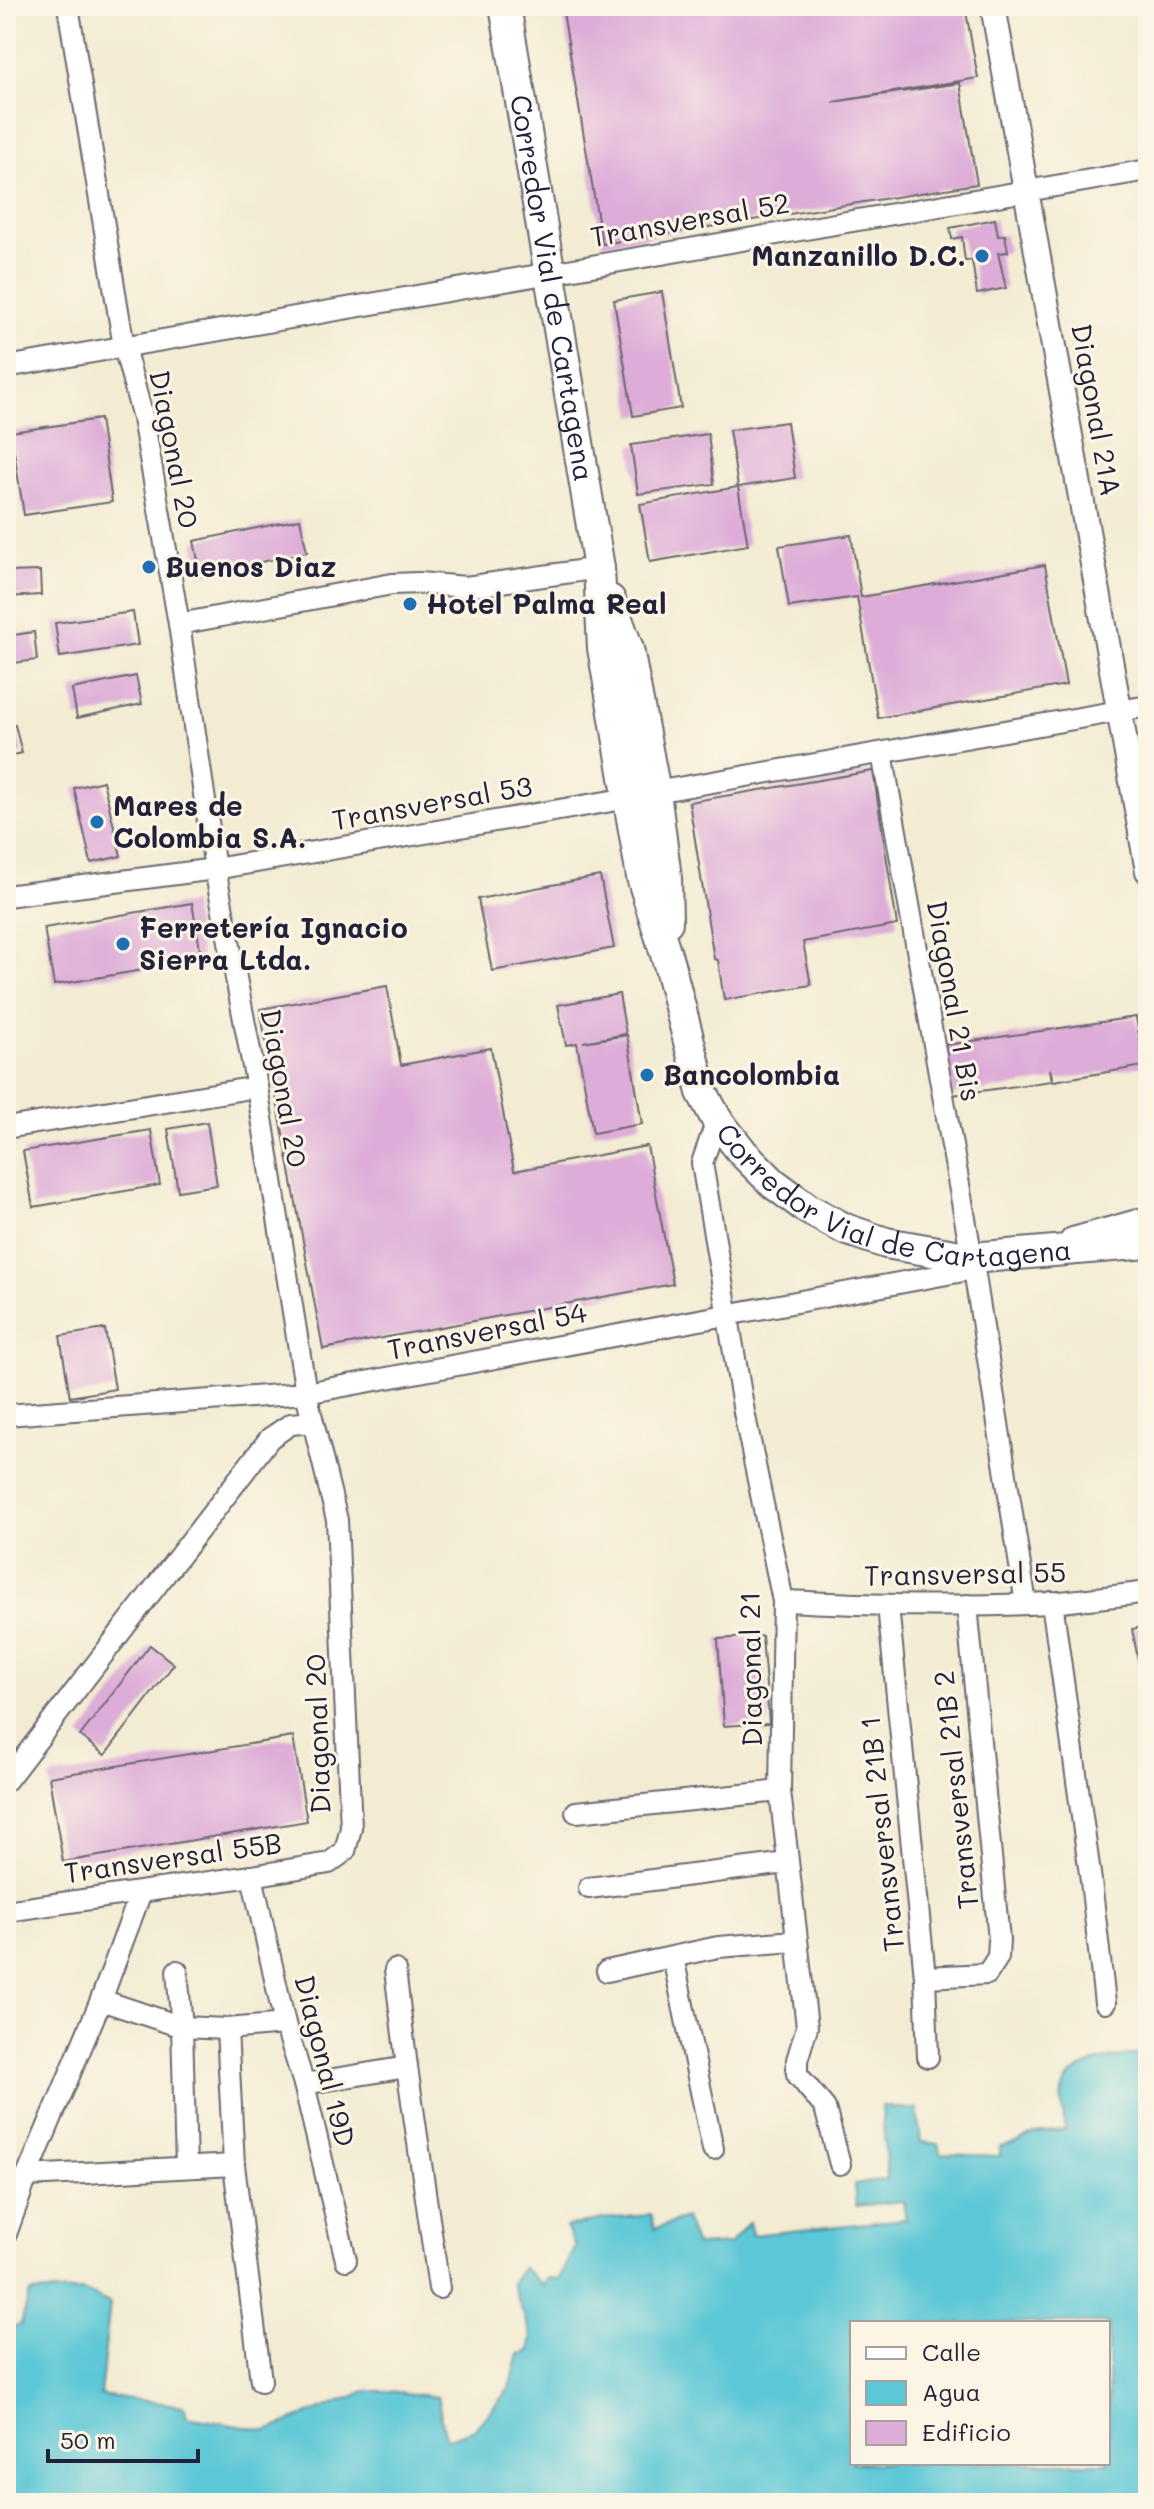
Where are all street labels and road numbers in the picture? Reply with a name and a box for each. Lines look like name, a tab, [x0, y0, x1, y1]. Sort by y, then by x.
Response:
street label: Corredor Vial de Cartagena	[503, 92, 603, 484]
street label: Transversal 52	[588, 184, 792, 254]
street label: Diagonal 21A	[1064, 321, 1130, 499]
street label: Diagonal 20	[142, 367, 208, 531]
street label: Transversal 53	[329, 767, 535, 837]
street label: Diagonal 21 Bis	[920, 897, 990, 1104]
street label: Diagonal 20	[253, 1006, 317, 1170]
street label: Corredor Vial de Cartagena	[709, 1115, 1073, 1275]
street label: Transversal 54	[384, 1293, 590, 1367]
street label: Transversal 55	[864, 1553, 1066, 1593]
street label: Diagonal 21	[731, 1591, 769, 1747]
street label: Diagonal 20	[296, 1653, 338, 1815]
street label: Transversal 21B 2	[925, 1669, 985, 1911]
street label: Transversal 21B 1	[851, 1715, 911, 1954]
street label: Transversal 55B	[62, 1824, 284, 1890]
street label: Diagonal 19D	[287, 1971, 365, 2150]

